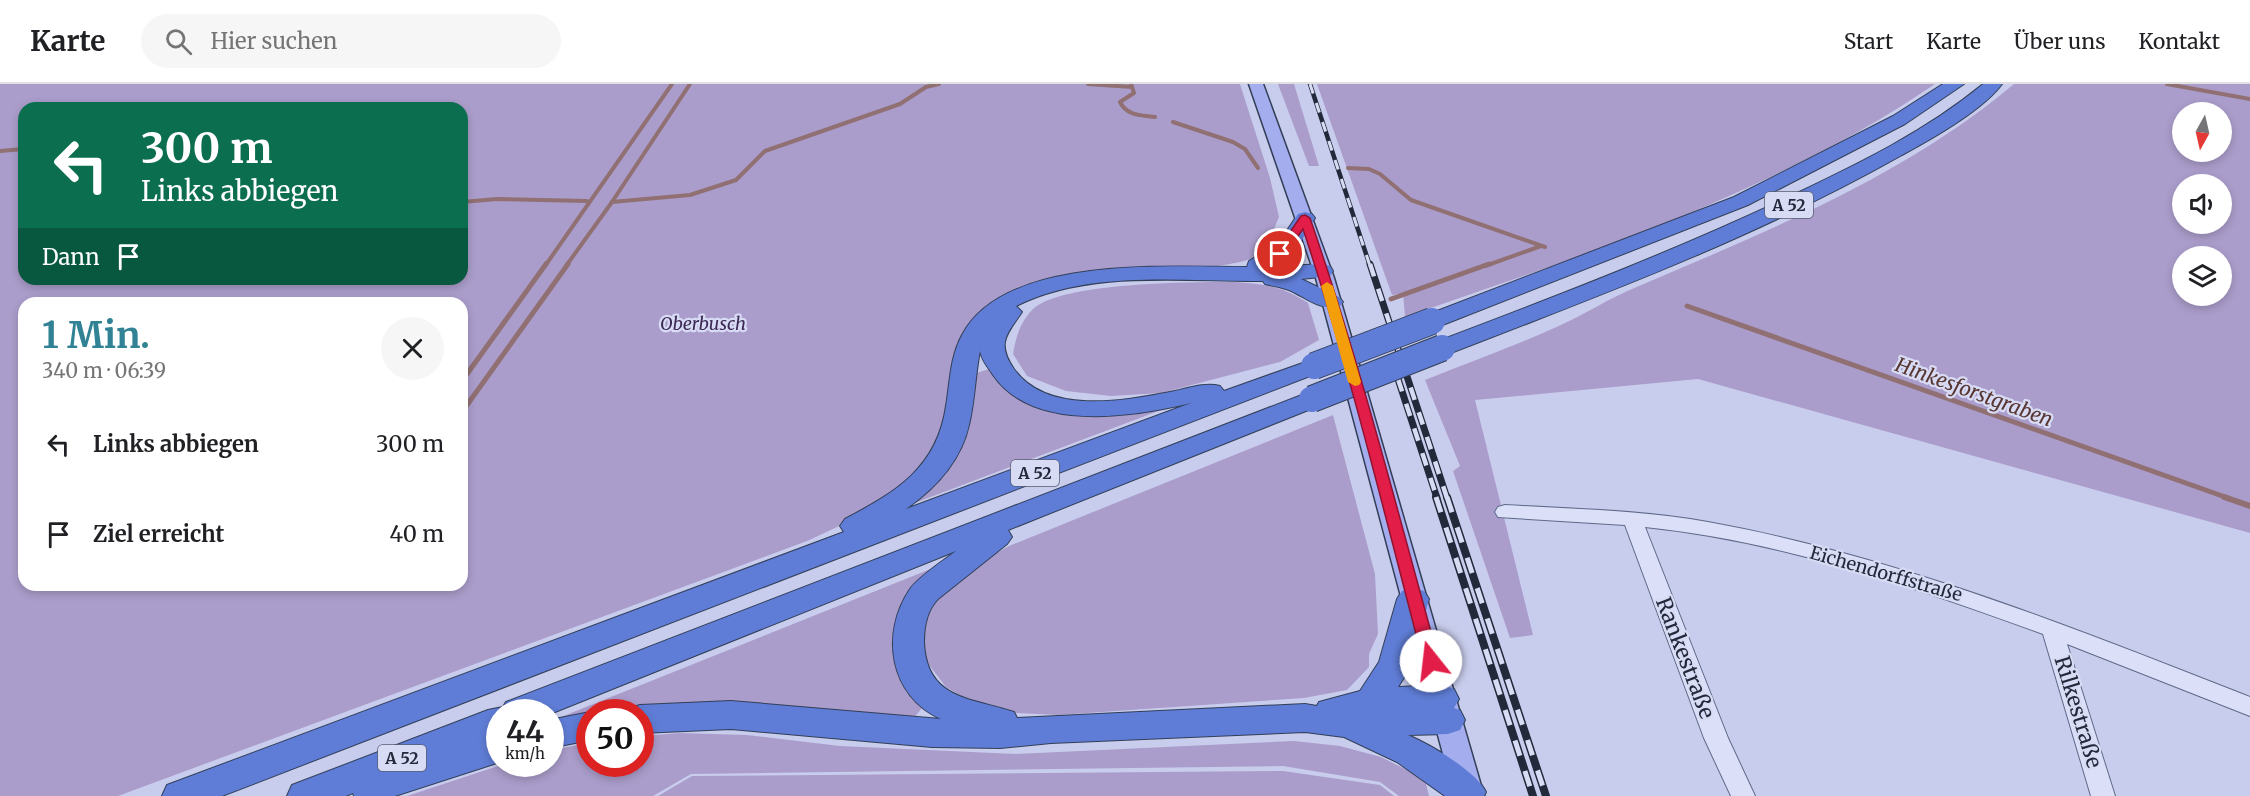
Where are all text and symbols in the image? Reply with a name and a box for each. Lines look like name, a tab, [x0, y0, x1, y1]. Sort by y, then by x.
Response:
search box	[141, 14, 561, 68]
text: Karte	[30, 23, 105, 59]
icon: search	[162, 25, 195, 58]
text: Hier suchen	[210, 27, 337, 55]
text: Start	[1844, 28, 1893, 55]
text: Karte	[1926, 28, 1981, 55]
text: Über uns	[2014, 28, 2105, 55]
text: Kontakt	[2138, 28, 2220, 55]
north arrow	[2172, 102, 2232, 162]
map controls	[2172, 102, 2232, 306]
text: 300 m	[141, 122, 273, 174]
icon: left	[42, 126, 120, 204]
text: Links abbiegen	[141, 174, 338, 208]
button: sound	[2172, 174, 2232, 234]
road number: A 52	[1765, 192, 1813, 218]
pin	[1254, 228, 1305, 279]
icon: arrive	[1263, 237, 1296, 270]
icon: arrive	[112, 240, 145, 273]
text: Dann	[42, 243, 100, 271]
button: layers	[2172, 246, 2232, 306]
park label: Oberbusch	[660, 312, 746, 335]
text: 1 Min.	[42, 313, 150, 358]
button: close	[381, 317, 444, 380]
water label: Hinkesforstgraben	[1891, 351, 2056, 432]
text: 340 m · 06:39	[42, 358, 166, 383]
icon: left	[42, 428, 75, 461]
text: Links abbiegen	[93, 430, 259, 458]
text: 300 m	[376, 430, 444, 458]
road number: A 52	[1011, 460, 1059, 486]
icon: arrive	[42, 518, 75, 551]
text: Ziel erreicht	[93, 520, 224, 548]
text: 40 m	[389, 520, 444, 548]
street label: Eichendorffstraße	[1807, 541, 1965, 606]
street label: Rankestraße	[1650, 593, 1721, 722]
position arrow	[1399, 629, 1463, 693]
street label: Rilkestraße	[2049, 652, 2108, 771]
speed limit sign: 50	[576, 699, 654, 777]
text: 44	[506, 712, 544, 750]
text: km/h	[505, 744, 545, 763]
road number: A 52	[378, 745, 426, 771]

